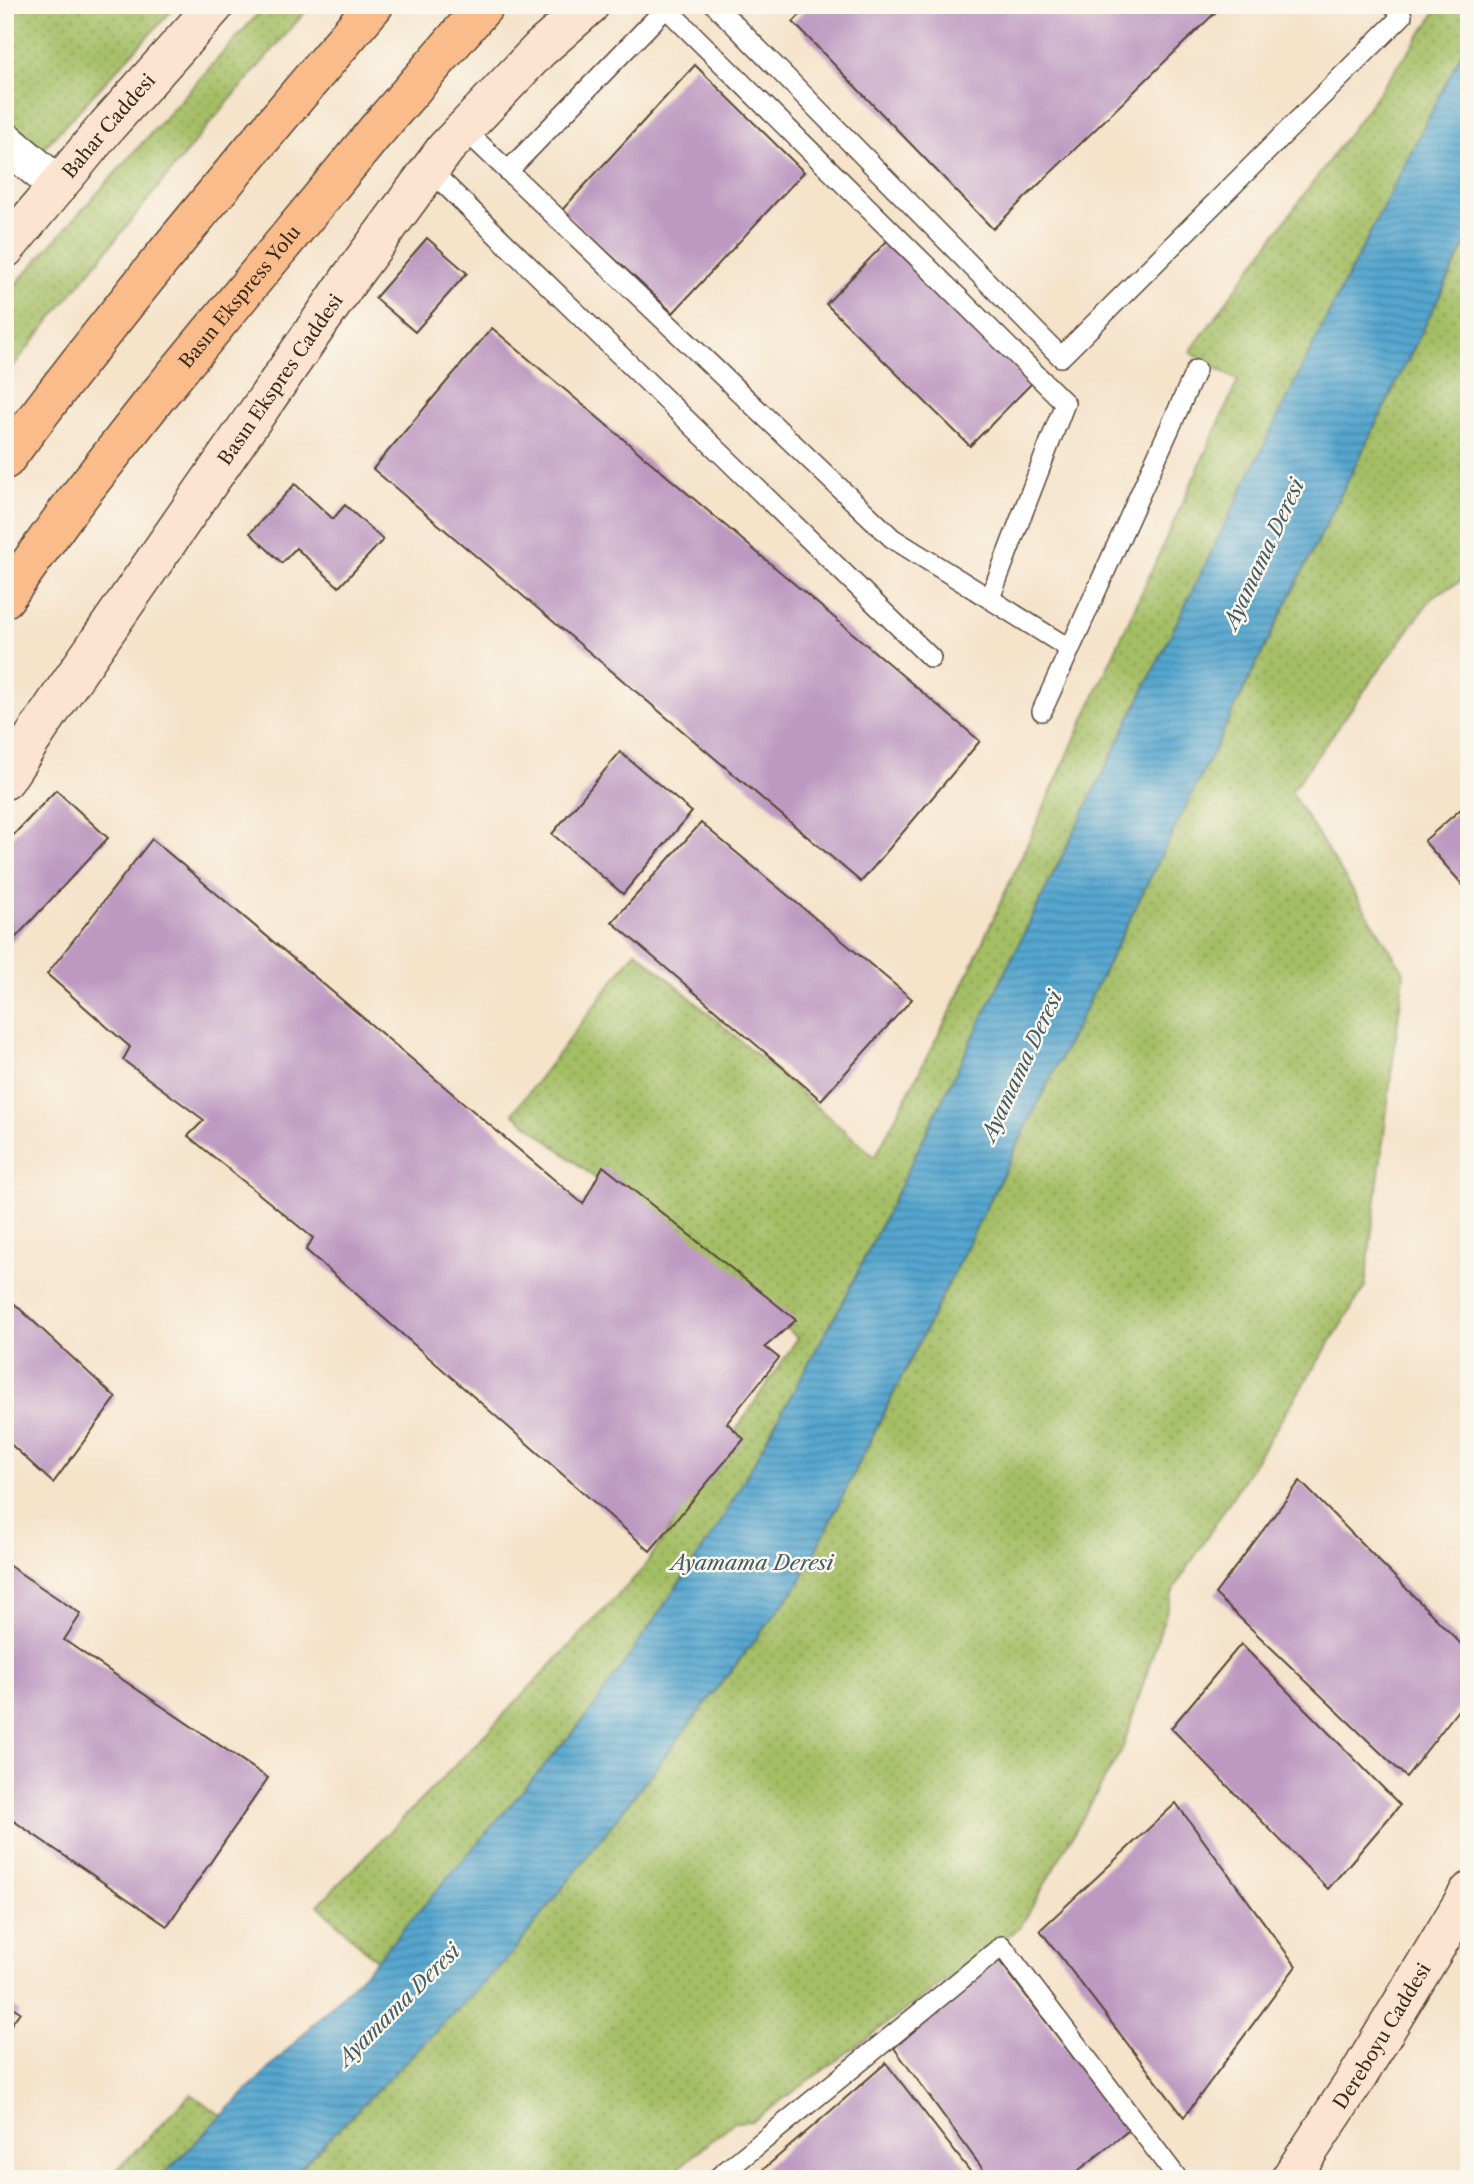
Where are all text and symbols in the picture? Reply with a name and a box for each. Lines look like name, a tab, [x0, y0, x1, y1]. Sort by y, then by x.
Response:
street label: Bahar Caddesi	[58, 69, 160, 183]
street label: Basın Ekspress Yolu	[174, 221, 306, 373]
street label: Basın Ekspres Caddesi	[213, 290, 348, 470]
water label: Ayamama Deresi	[1217, 474, 1310, 635]
water label: Ayamama Deresi	[975, 986, 1068, 1147]
water label: Ayamama Deresi	[668, 1550, 835, 1575]
water label: Ayamama Deresi	[330, 1937, 466, 2073]
street label: Dereboyu Caddesi	[1328, 1959, 1436, 2113]

